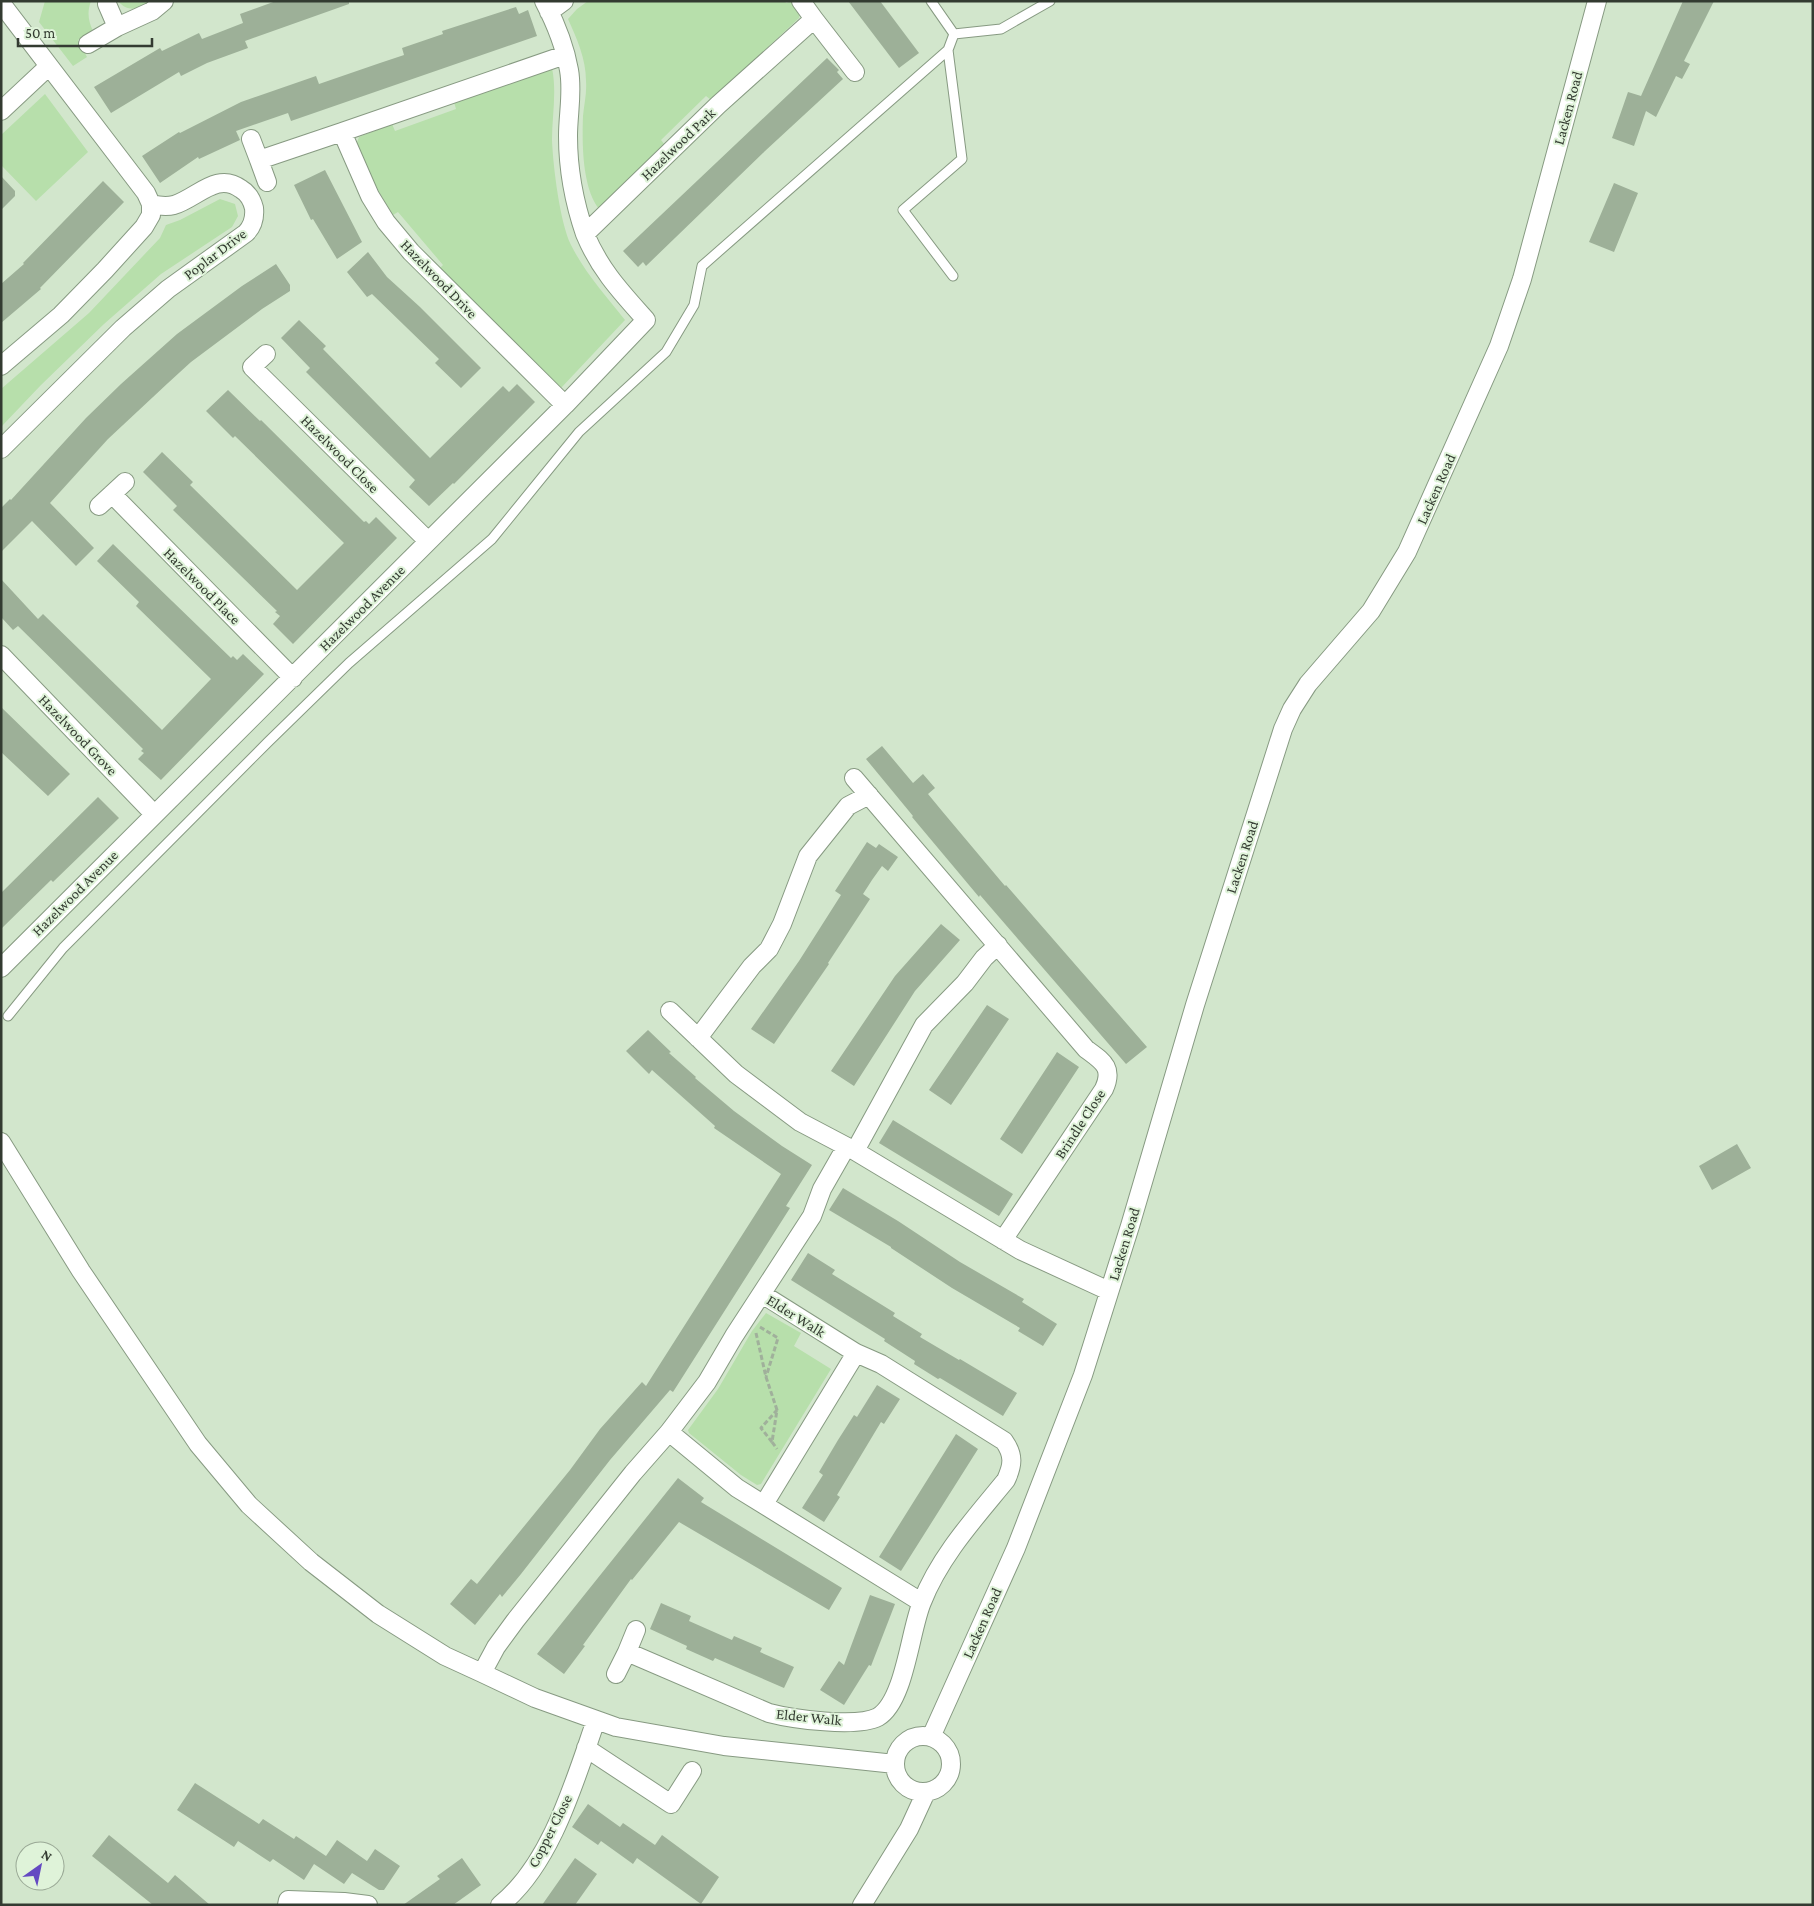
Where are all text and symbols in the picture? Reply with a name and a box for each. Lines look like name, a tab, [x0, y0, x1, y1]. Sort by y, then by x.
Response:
scale bar	[18, 15, 151, 47]
text: 50 m	[25, 25, 55, 41]
street label: Lacken Road	[1551, 69, 1586, 147]
street label: Hazelwood Park	[638, 104, 719, 183]
street label: Poplar Drive	[181, 225, 250, 284]
street label: Hazelwood Drive	[398, 236, 481, 322]
street label: Hazelwood Close	[298, 412, 382, 496]
street label: Lacken Road	[1413, 451, 1459, 527]
street label: Hazelwood Place	[161, 545, 244, 628]
street label: Hazelwood Avenue	[316, 562, 408, 654]
street label: Hazelwood Grove	[36, 692, 121, 779]
street label: Lacken Road	[1223, 819, 1261, 895]
street label: Hazelwood Avenue	[29, 847, 121, 939]
street label: Brindle Close	[1052, 1086, 1109, 1162]
street label: Lacken Road	[1105, 1205, 1143, 1282]
street label: Elder Walk	[764, 1292, 829, 1341]
street label: Lacken Road	[959, 1585, 1005, 1661]
street label: Elder Walk	[775, 1706, 843, 1728]
street label: Copper Close	[525, 1792, 576, 1870]
north arrow	[15, 1841, 65, 1891]
text: N	[39, 1846, 56, 1865]

